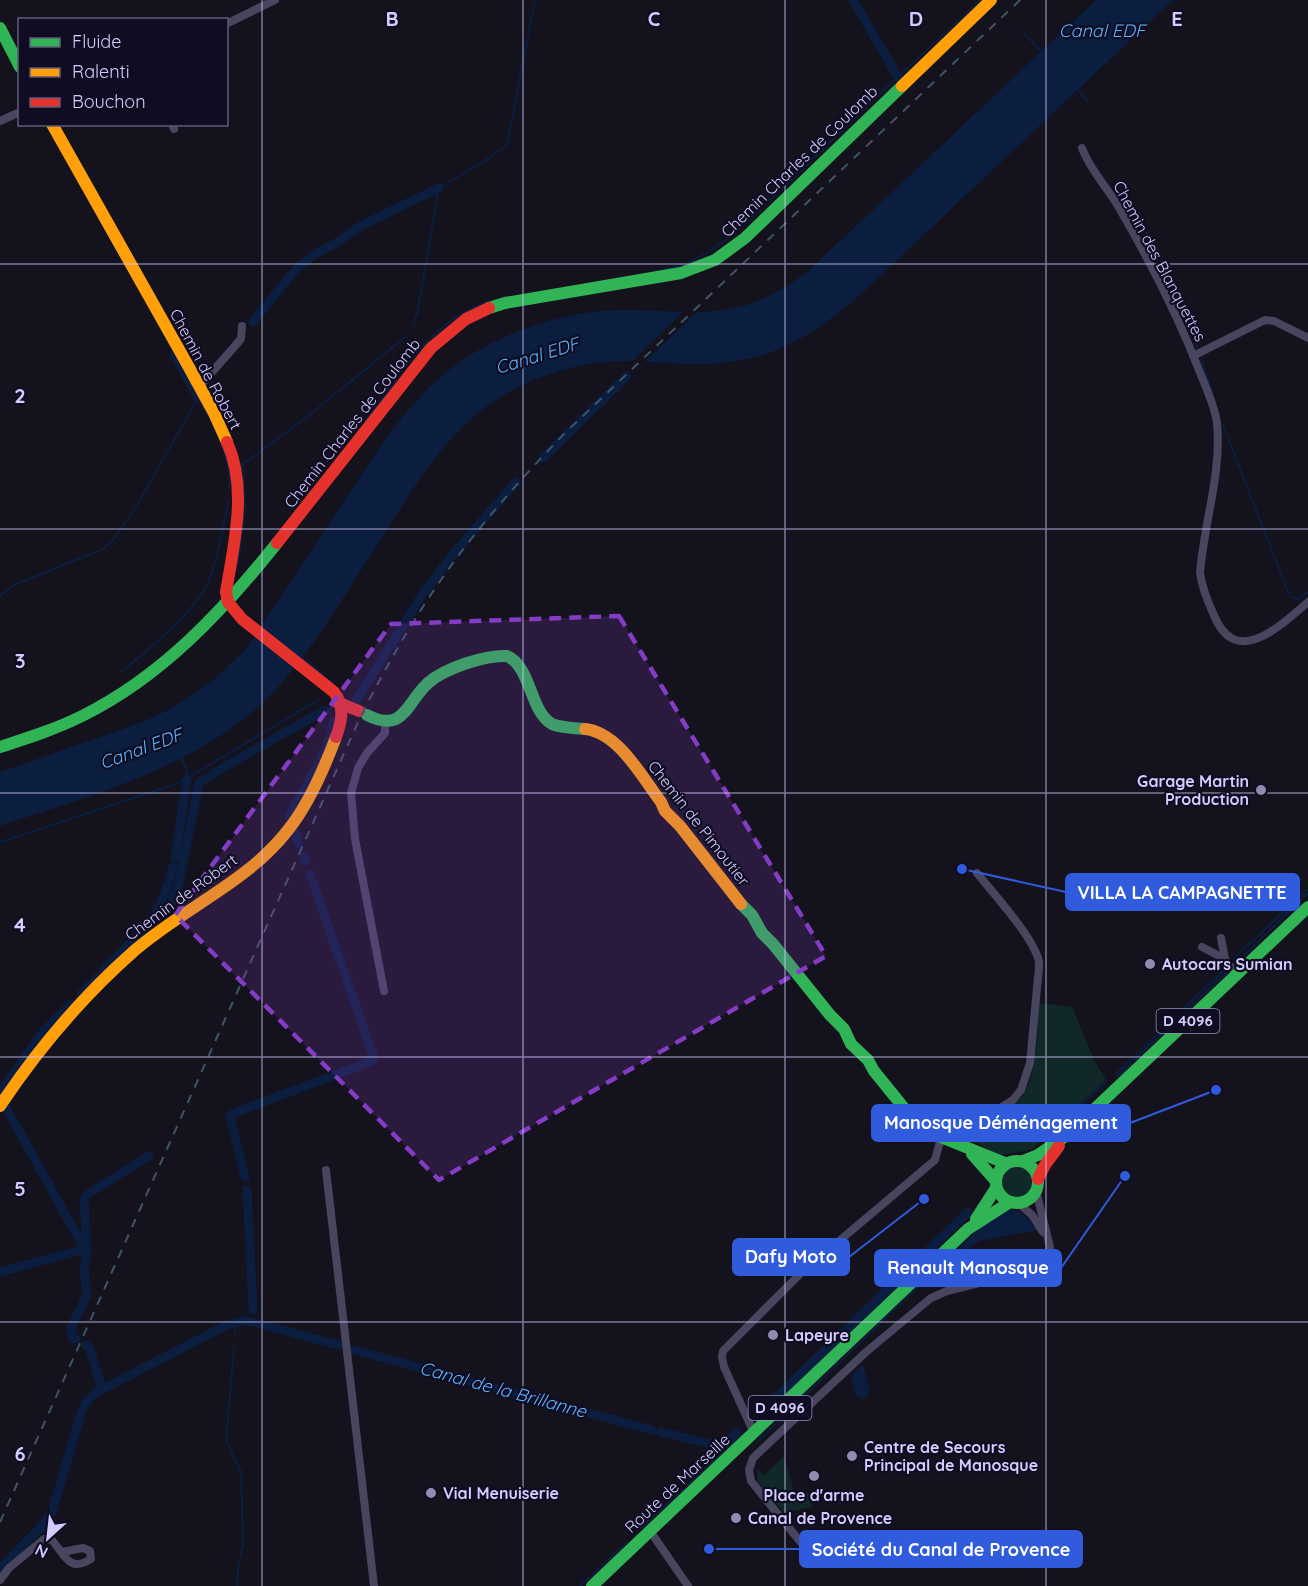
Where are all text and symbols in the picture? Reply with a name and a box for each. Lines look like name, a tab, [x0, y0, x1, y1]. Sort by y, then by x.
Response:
text: B	[385, 6, 399, 31]
text: C	[648, 6, 661, 31]
text: D	[909, 6, 923, 31]
text: E	[1171, 6, 1183, 31]
legend	[18, 18, 228, 126]
water label: Canal EDF	[1059, 19, 1148, 42]
text: Fluide	[72, 30, 121, 53]
text: Ralenti	[72, 60, 130, 83]
street label: Chemin Charles de Coulomb	[717, 81, 881, 241]
text: Bouchon	[72, 90, 146, 113]
street label: Chemin des Blanquettes	[1109, 177, 1211, 345]
street label: Chemin de Robert	[166, 305, 246, 433]
water label: Canal EDF	[492, 331, 584, 379]
street label: Chemin Charles de Coulomb	[280, 334, 424, 512]
text: 2	[14, 383, 26, 408]
text: 3	[15, 648, 25, 673]
water label: Canal EDF	[96, 722, 188, 774]
street label: Chemin de Pimoutier	[644, 756, 754, 890]
place label: Garage Martin Production	[1137, 771, 1249, 809]
marker: Garage Martin Production	[1254, 783, 1268, 797]
street label: Chemin de Robert	[121, 850, 241, 944]
callout: VILLA LA CAMPAGNETTE	[1066, 874, 1299, 910]
text: VILLA LA CAMPAGNETTE	[1077, 881, 1287, 904]
text: 4	[14, 912, 26, 937]
place label: Autocars Sumian	[1162, 954, 1292, 974]
marker: Autocars Sumian	[1143, 957, 1157, 971]
road number: D 4096	[1156, 1009, 1220, 1033]
callout: Manosque Déménagement	[872, 1105, 1130, 1141]
text: Manosque Déménagement	[884, 1111, 1118, 1134]
text: 5	[14, 1176, 26, 1201]
callout: Dafy Moto	[733, 1239, 849, 1275]
text: Dafy Moto	[745, 1245, 837, 1268]
callout: Renault Manosque	[875, 1250, 1061, 1286]
text: Renault Manosque	[887, 1256, 1049, 1279]
place label: Lapeyre	[785, 1325, 849, 1345]
marker: Lapeyre	[766, 1328, 780, 1342]
water label: Canal de la Brillanne	[417, 1356, 590, 1423]
road number: D 4096	[748, 1396, 812, 1420]
street label: Route de Marseille	[620, 1429, 734, 1537]
place label: Centre de Secours Principal de Manosque	[864, 1437, 1038, 1475]
text: 6	[14, 1441, 26, 1466]
marker: Centre de Secours Principal de Manosque	[845, 1449, 859, 1463]
marker: Place d'arme	[807, 1469, 821, 1483]
place label: Vial Menuiserie	[443, 1483, 559, 1503]
place label: Place d'arme	[764, 1485, 864, 1505]
marker: Vial Menuiserie	[424, 1486, 438, 1500]
north arrow	[18, 1508, 78, 1568]
place label: Canal de Provence	[748, 1508, 892, 1528]
marker: Canal de Provence	[729, 1511, 743, 1525]
callout: Société du Canal de Provence	[800, 1531, 1082, 1567]
text: Société du Canal de Provence	[812, 1538, 1070, 1561]
text: N	[31, 1540, 51, 1563]

